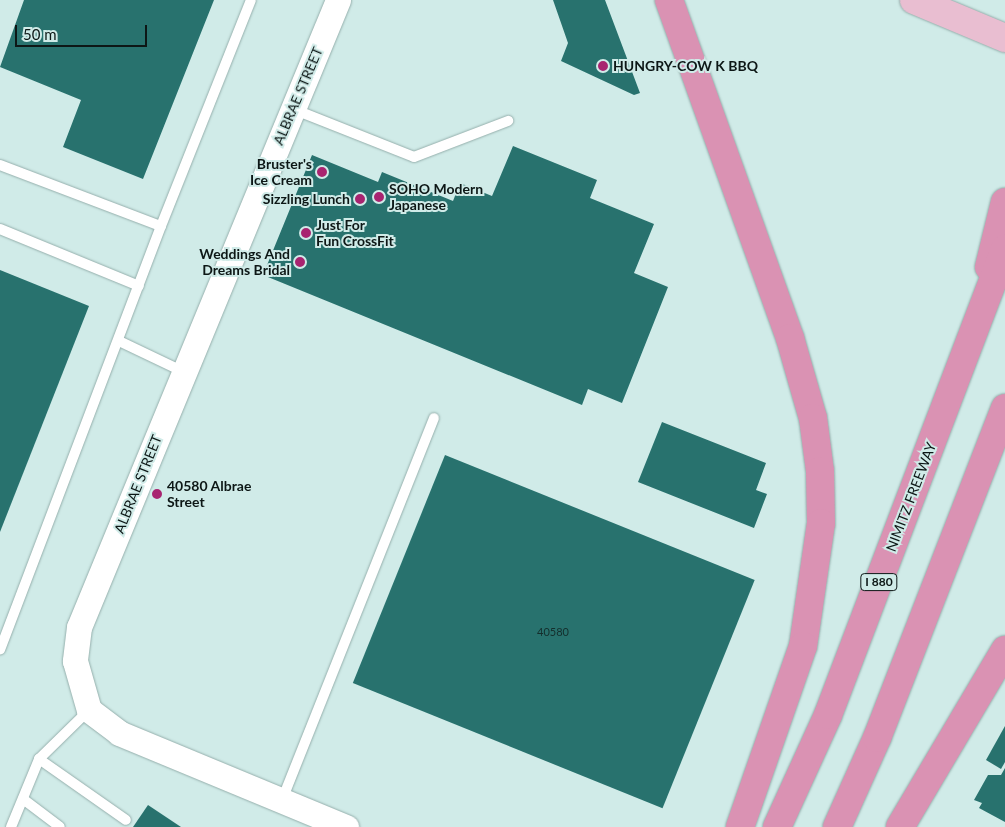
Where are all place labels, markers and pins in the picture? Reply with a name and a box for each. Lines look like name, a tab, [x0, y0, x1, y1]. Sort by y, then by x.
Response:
place label: HUNGRY-COW K BBQ	[613, 58, 758, 74]
marker: HUNGRY-COW K BBQ	[597, 60, 609, 72]
place label: Bruster's Ice Cream	[250, 156, 312, 188]
marker: Bruster's Ice Cream	[316, 166, 328, 178]
place label: SOHO Modern Japanese	[389, 181, 483, 213]
place label: Sizzling Lunch	[263, 191, 350, 207]
marker: SOHO Modern Japanese	[373, 191, 385, 203]
marker: Sizzling Lunch	[354, 193, 366, 205]
place label: Just For Fun CrossFit	[316, 217, 394, 250]
marker: Just For Fun CrossFit	[300, 227, 312, 239]
place label: Weddings And Dreams Bridal	[199, 246, 290, 278]
marker: Weddings And Dreams Bridal	[294, 256, 306, 268]
place label: 40580 Albrae Street	[167, 478, 252, 511]
marker: 40580 Albrae Street	[151, 488, 163, 500]

